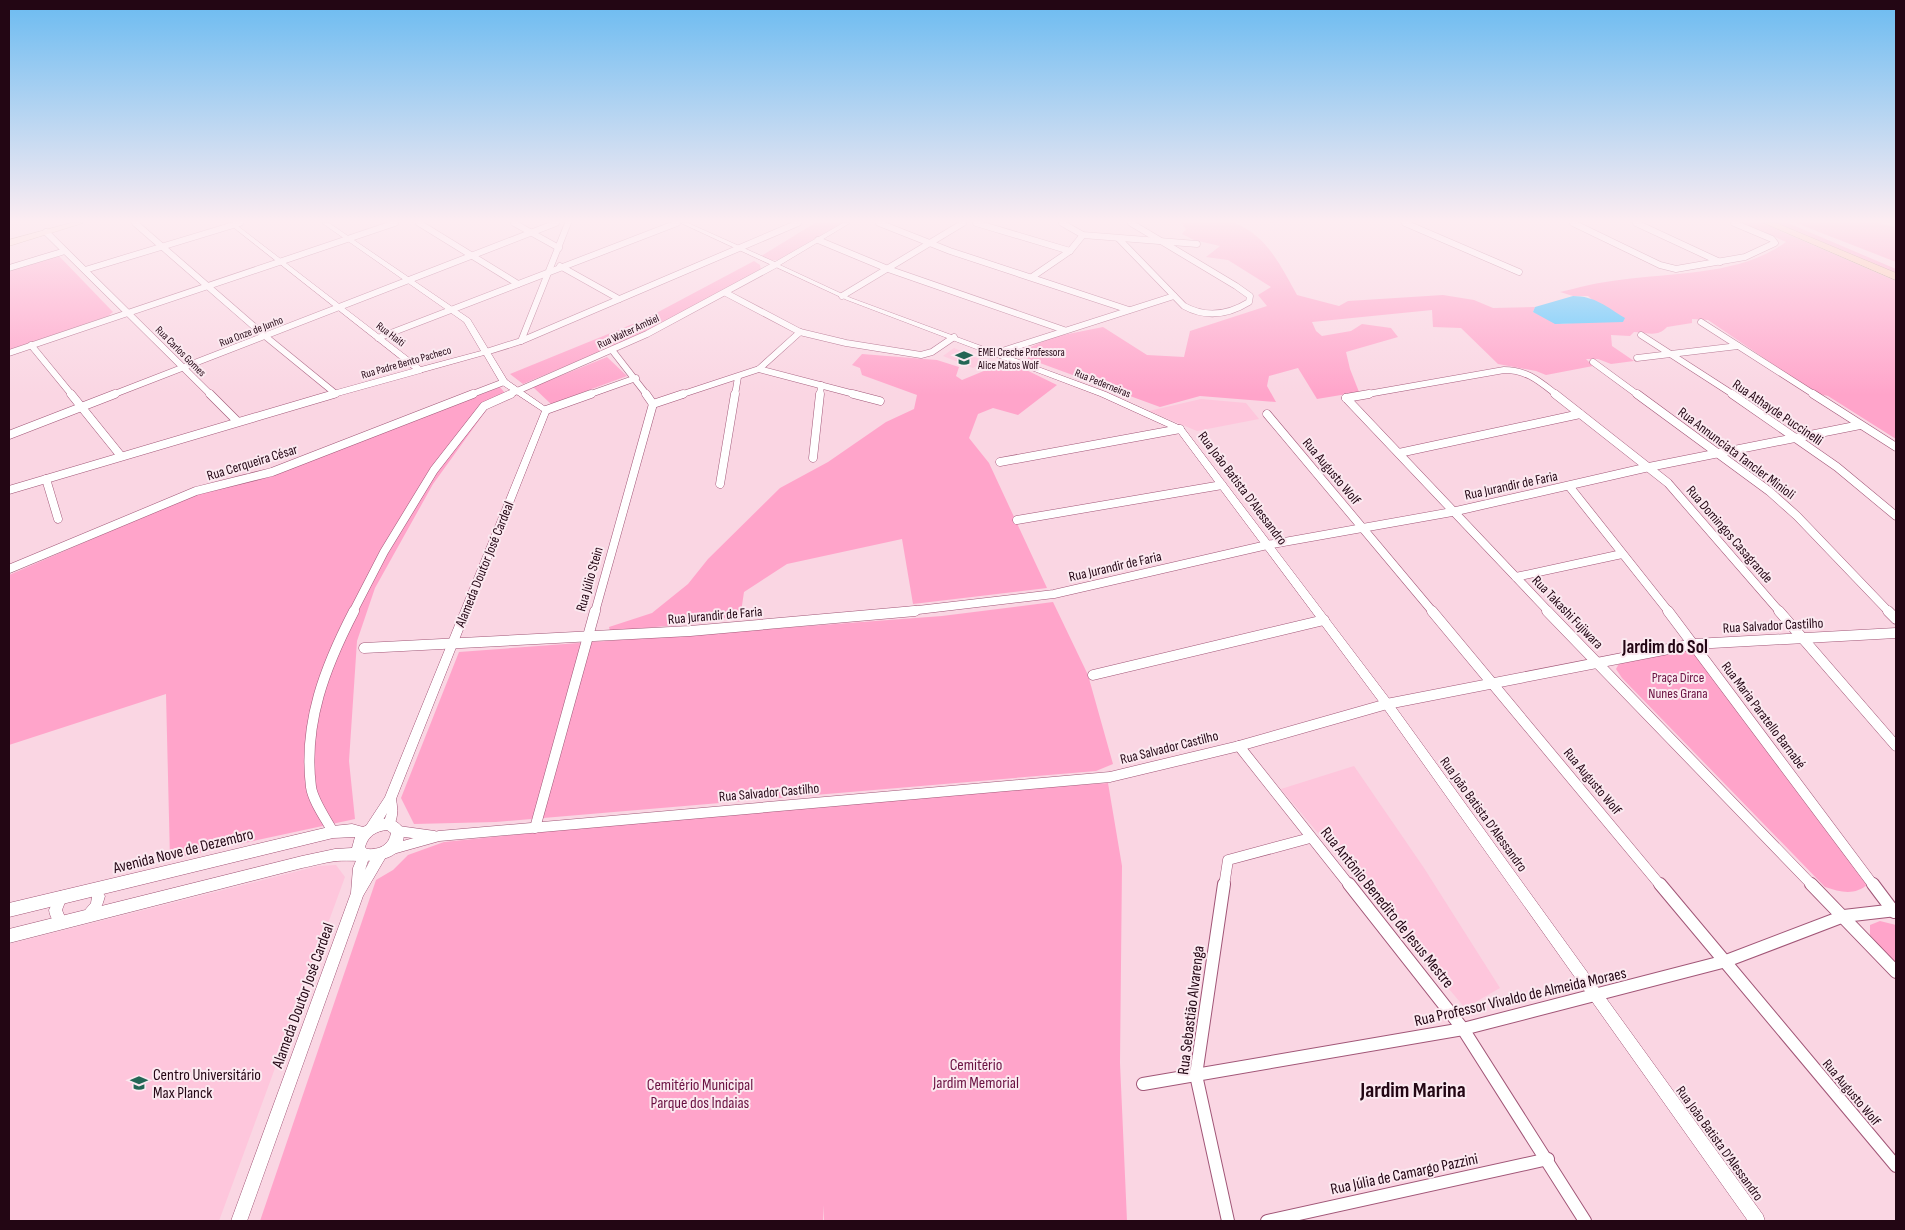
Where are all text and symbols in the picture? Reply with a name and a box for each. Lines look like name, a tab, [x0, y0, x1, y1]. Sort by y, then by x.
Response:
street label: Rua Walter Ambiel	[595, 312, 661, 351]
street label: Rua Onze de Junho	[217, 313, 285, 350]
street label: Rua Haiti	[374, 319, 408, 350]
street label: Rua Carlos Gomes	[153, 323, 209, 379]
street label: Rua Padre Bento Pacheco	[360, 343, 453, 382]
place label: EMEI Creche Professora Alice Matos Wolf	[977, 346, 1065, 372]
school or university icon: EMEI Creche Professora Alice Matos Wolf	[954, 348, 974, 368]
street label: Rua Pederneiras	[1073, 366, 1133, 401]
street label: Rua Athayde Puccinelli	[1729, 376, 1826, 449]
street label: Rua Annunciata Tancler Minioli	[1675, 404, 1799, 503]
street label: Rua João Batista D'Alessandro	[1194, 428, 1291, 548]
street label: Rua Augusto Wolf	[1299, 435, 1365, 509]
street label: Rua Cerqueira César	[205, 441, 300, 484]
street label: Rua Jurandir de Faria	[1463, 467, 1559, 504]
street label: Rua Domingos Casagrande	[1683, 482, 1776, 586]
street label: Alameda Doutor José Cardeal	[451, 499, 517, 630]
street label: Rua Júlio Stein	[572, 545, 607, 613]
street label: Rua Jurandir de Faria	[1067, 548, 1163, 585]
street label: Rua Takashi Fujiwara	[1528, 572, 1607, 652]
street label: Rua Jurandir de Faria	[667, 603, 763, 628]
street label: Rua Salvador Castilho	[1722, 614, 1824, 637]
district label: Jardim do Sol	[1621, 636, 1708, 659]
street label: Rua Maria Paratello Barnabé	[1718, 658, 1809, 772]
park label: Praça Dirce Nunes Grana	[1648, 669, 1708, 702]
street label: Rua Salvador Castilho	[1118, 727, 1220, 768]
street label: Rua Augusto Wolf	[1560, 745, 1626, 819]
street label: Rua João Batista D'Alessandro	[1436, 754, 1531, 875]
street label: Rua Salvador Castilho	[718, 780, 820, 805]
street label: Rua Antônio Benedito de Jesus Mestre	[1316, 824, 1458, 992]
street label: Avenida Nove de Dezembro	[110, 825, 255, 878]
street label: Alameda Doutor José Cardeal	[268, 920, 338, 1072]
street label: Rua Sebastião Alvarenga	[1174, 945, 1209, 1076]
street label: Rua Professor Vivaldo de Almeida Moraes	[1413, 964, 1628, 1031]
park label: Cemitério Jardim Memorial	[932, 1056, 1019, 1093]
street label: Rua Augusto Wolf	[1819, 1056, 1885, 1130]
place label: Centro Universitário Max Planck	[153, 1066, 261, 1103]
school or university icon: Centro Universitário Max Planck	[129, 1073, 149, 1093]
park label: Cemitério Municipal Parque dos Indaias	[647, 1076, 753, 1113]
district label: Jardim Marina	[1359, 1077, 1466, 1104]
street label: Rua João Batista D'Alessandro	[1672, 1083, 1767, 1204]
street label: Rua Júlia de Camargo Pazzini	[1329, 1150, 1480, 1199]

